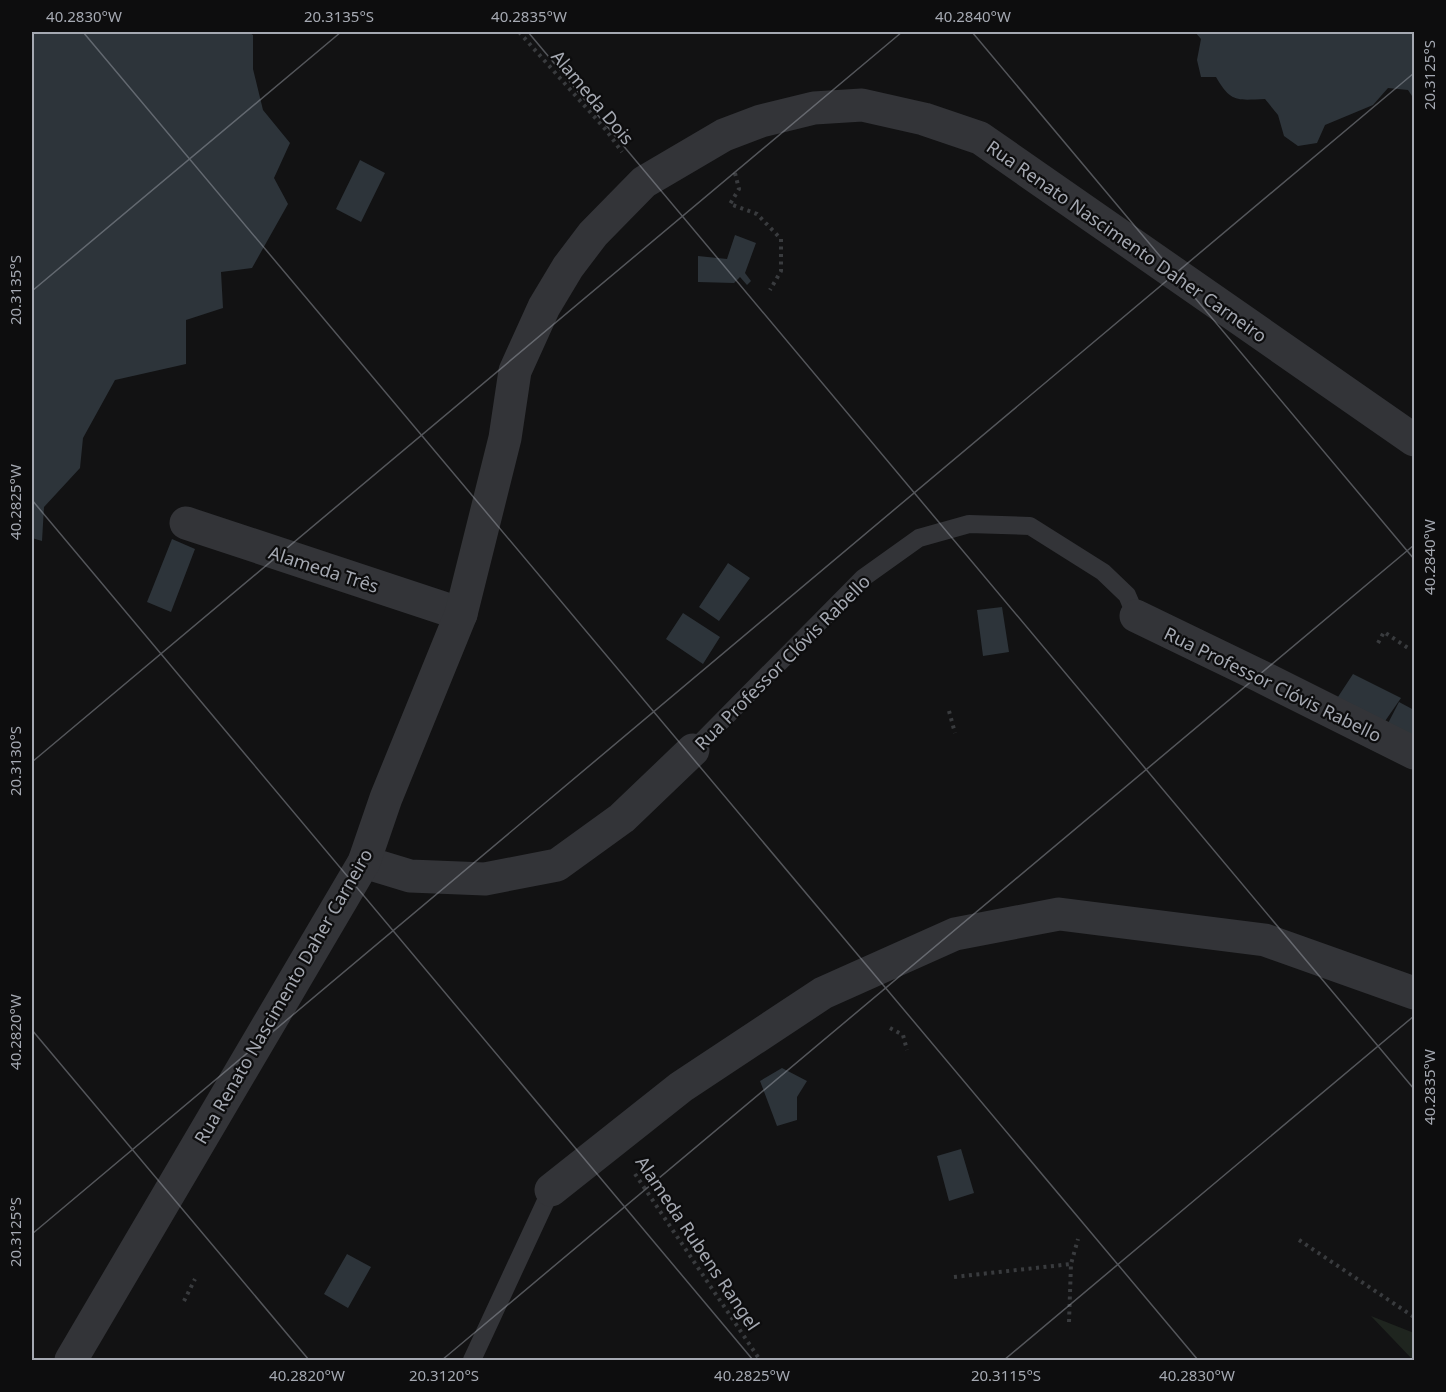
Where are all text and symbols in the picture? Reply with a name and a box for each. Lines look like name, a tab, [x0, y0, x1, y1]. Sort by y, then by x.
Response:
text: 40.2830°W	[46, 6, 122, 26]
text: 20.3135°S	[304, 6, 374, 26]
text: 40.2835°W	[491, 6, 567, 26]
text: 40.2840°W	[935, 6, 1011, 26]
text: 20.3125°S	[1419, 40, 1439, 110]
street label: Alameda Dois	[546, 45, 640, 149]
street label: Rua Renato Nascimento Daher Carneiro	[982, 135, 1272, 347]
text: 20.3135°S	[5, 255, 25, 325]
text: 40.2825°W	[5, 464, 25, 540]
text: 40.2840°W	[1419, 519, 1439, 595]
street label: Alameda Três	[266, 540, 382, 598]
street label: Rua Professor Clóvis Rabello	[689, 569, 875, 755]
street label: Rua Professor Clóvis Rabello	[1160, 621, 1386, 747]
text: 20.3130°S	[5, 726, 25, 796]
street label: Rua Renato Nascimento Daher Carneiro	[188, 844, 378, 1148]
text: 40.2820°W	[5, 994, 25, 1070]
text: 40.2835°W	[1419, 1049, 1439, 1125]
street label: Alameda Rubens Rangel	[631, 1151, 765, 1335]
text: 20.3125°S	[5, 1197, 25, 1267]
text: 40.2820°W	[269, 1365, 345, 1385]
text: 20.3120°S	[409, 1365, 479, 1385]
text: 40.2825°W	[714, 1365, 790, 1385]
text: 20.3115°S	[971, 1365, 1041, 1385]
text: 40.2830°W	[1159, 1365, 1235, 1385]

